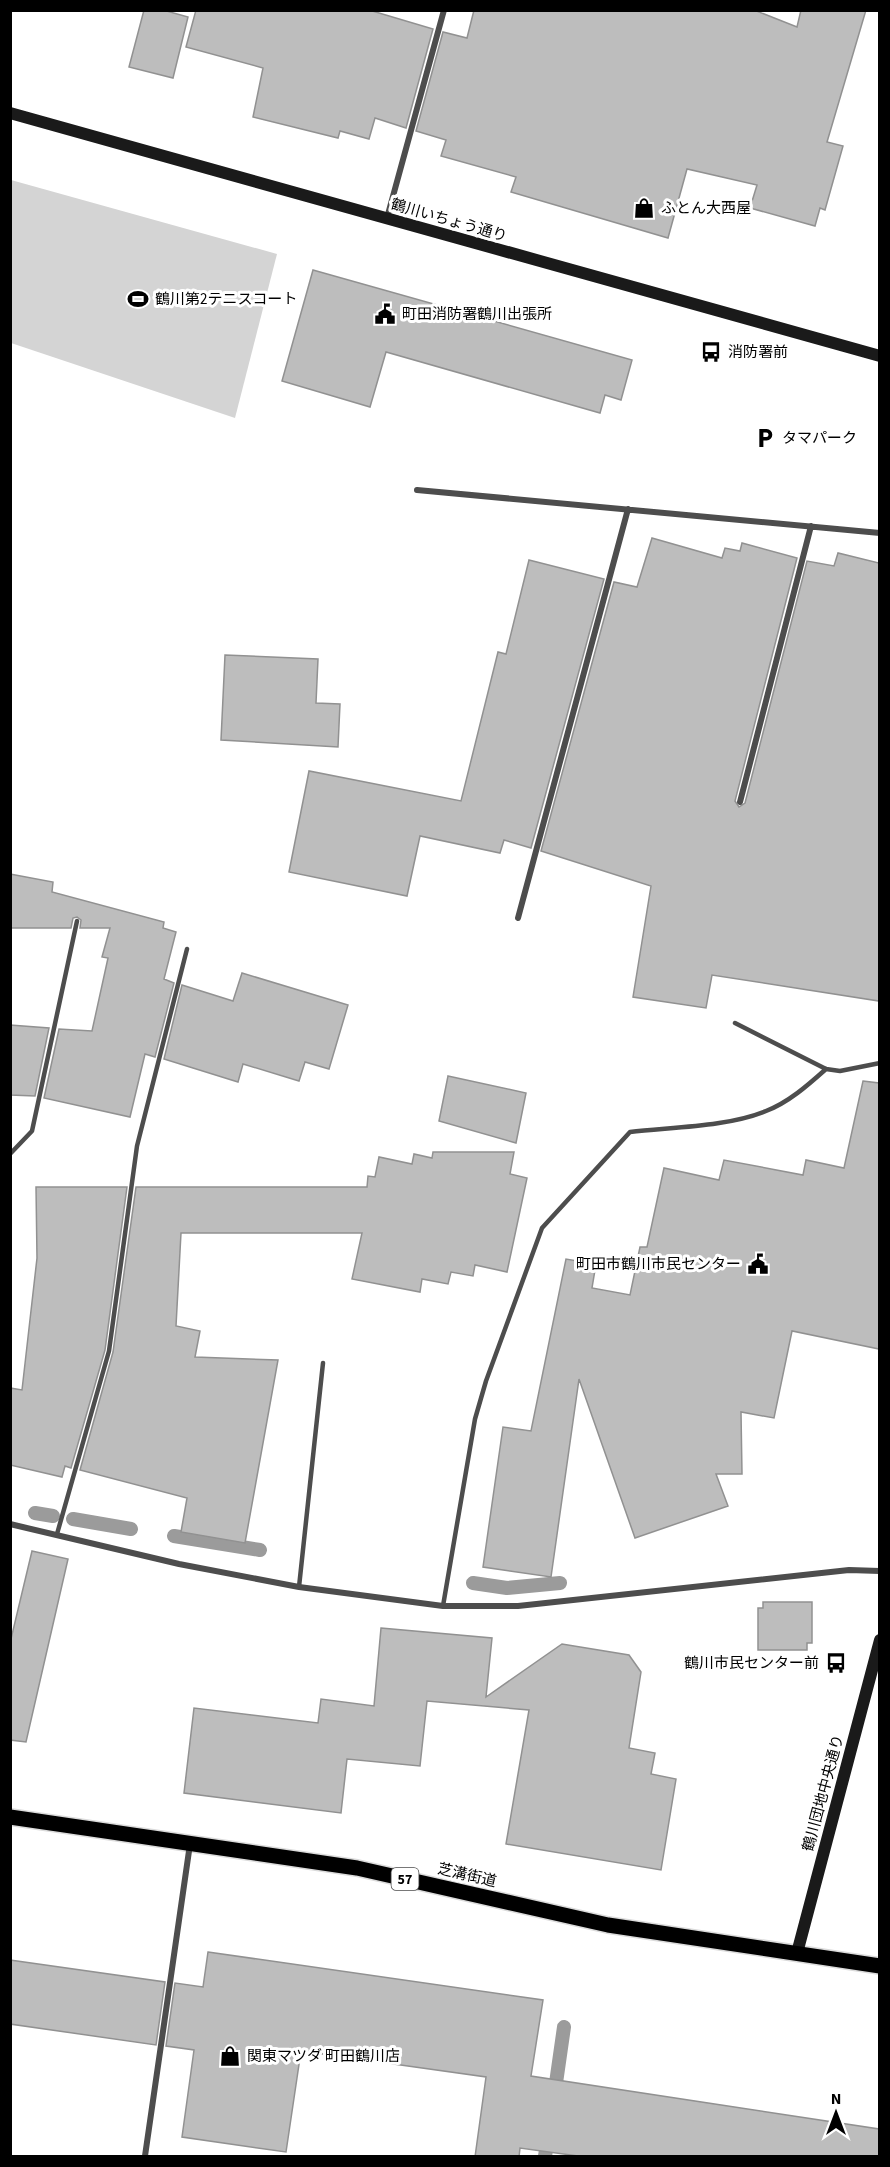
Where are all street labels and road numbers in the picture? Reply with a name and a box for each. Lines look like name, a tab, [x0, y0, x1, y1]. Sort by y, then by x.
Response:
street label: 鶴川いちょう通り	[388, 194, 509, 247]
street label: 鶴川団地中央通り	[798, 1732, 849, 1854]
street label: 芝溝街道	[435, 1859, 498, 1892]
road number: 57	[392, 1868, 418, 1890]

